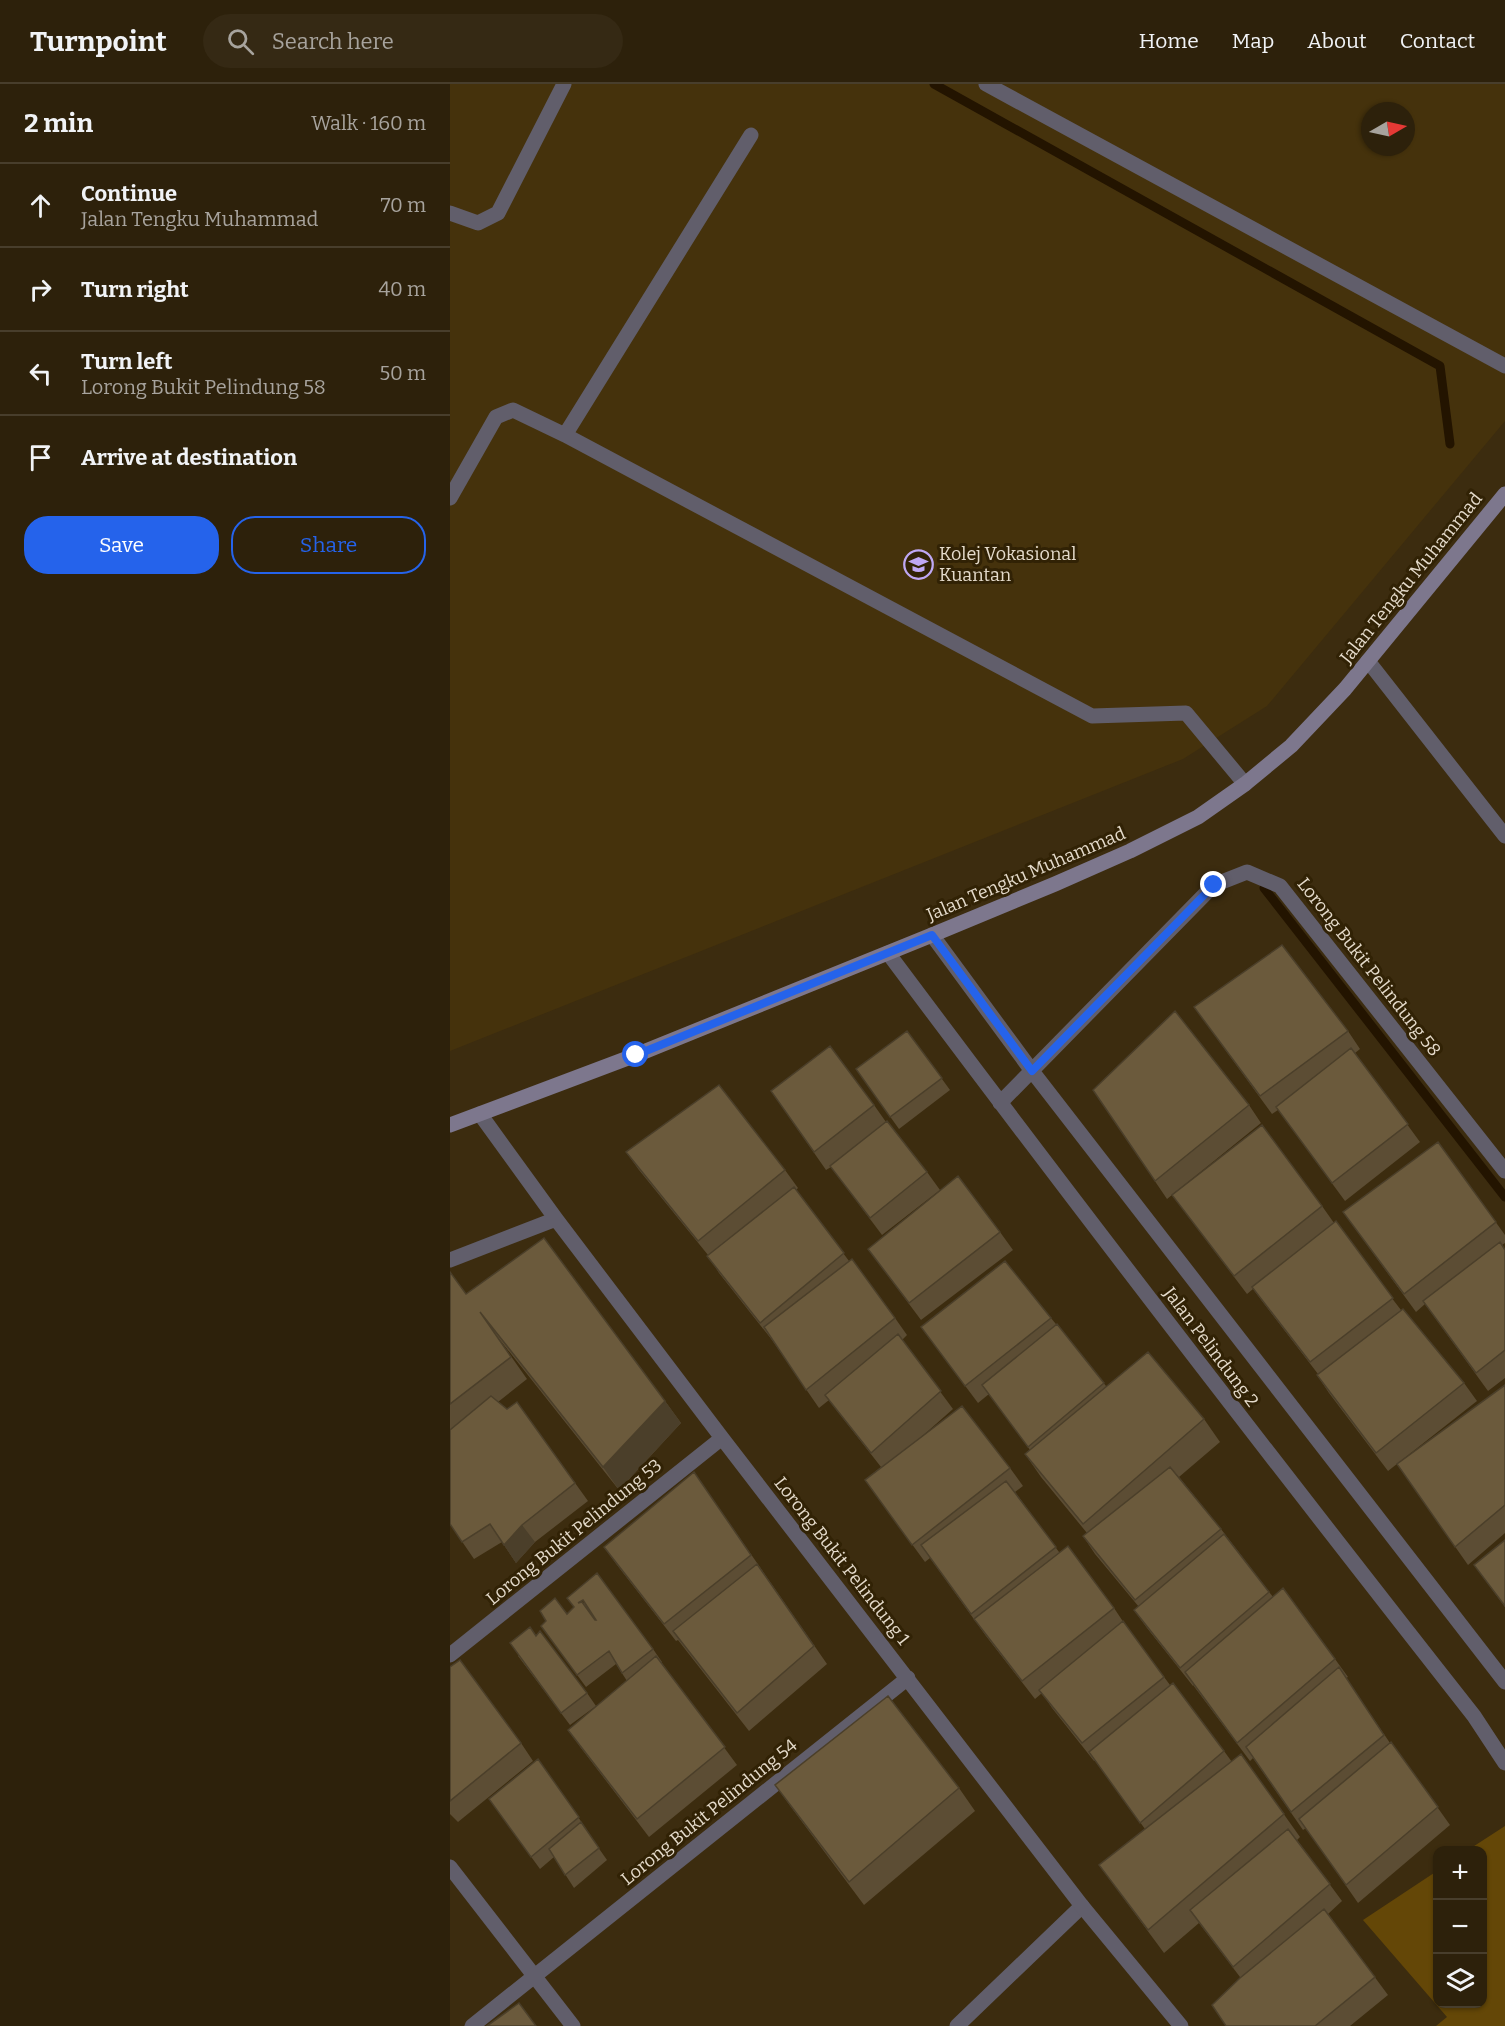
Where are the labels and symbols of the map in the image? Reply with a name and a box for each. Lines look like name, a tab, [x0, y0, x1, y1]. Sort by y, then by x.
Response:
north arrow	[1361, 102, 1415, 156]
street label: Jalan Tengku Muhammad	[1335, 488, 1487, 669]
place label: Kolej Vokasional Kuantan	[939, 543, 1076, 586]
school or university icon: Kolej Vokasional Kuantan	[902, 548, 934, 580]
street label: Jalan Tengku Muhammad	[922, 822, 1129, 926]
route end	[1200, 871, 1226, 897]
street label: Lorong Bukit Pelindung 58	[1292, 873, 1446, 1061]
route start	[622, 1041, 648, 1067]
street label: Jalan Pelindung 2	[1158, 1282, 1263, 1411]
street label: Lorong Bukit Pelindung 53	[482, 1454, 666, 1610]
street label: Lorong Bukit Pelindung 1	[770, 1473, 915, 1650]
street label: Lorong Bukit Pelindung 54	[617, 1734, 802, 1890]

